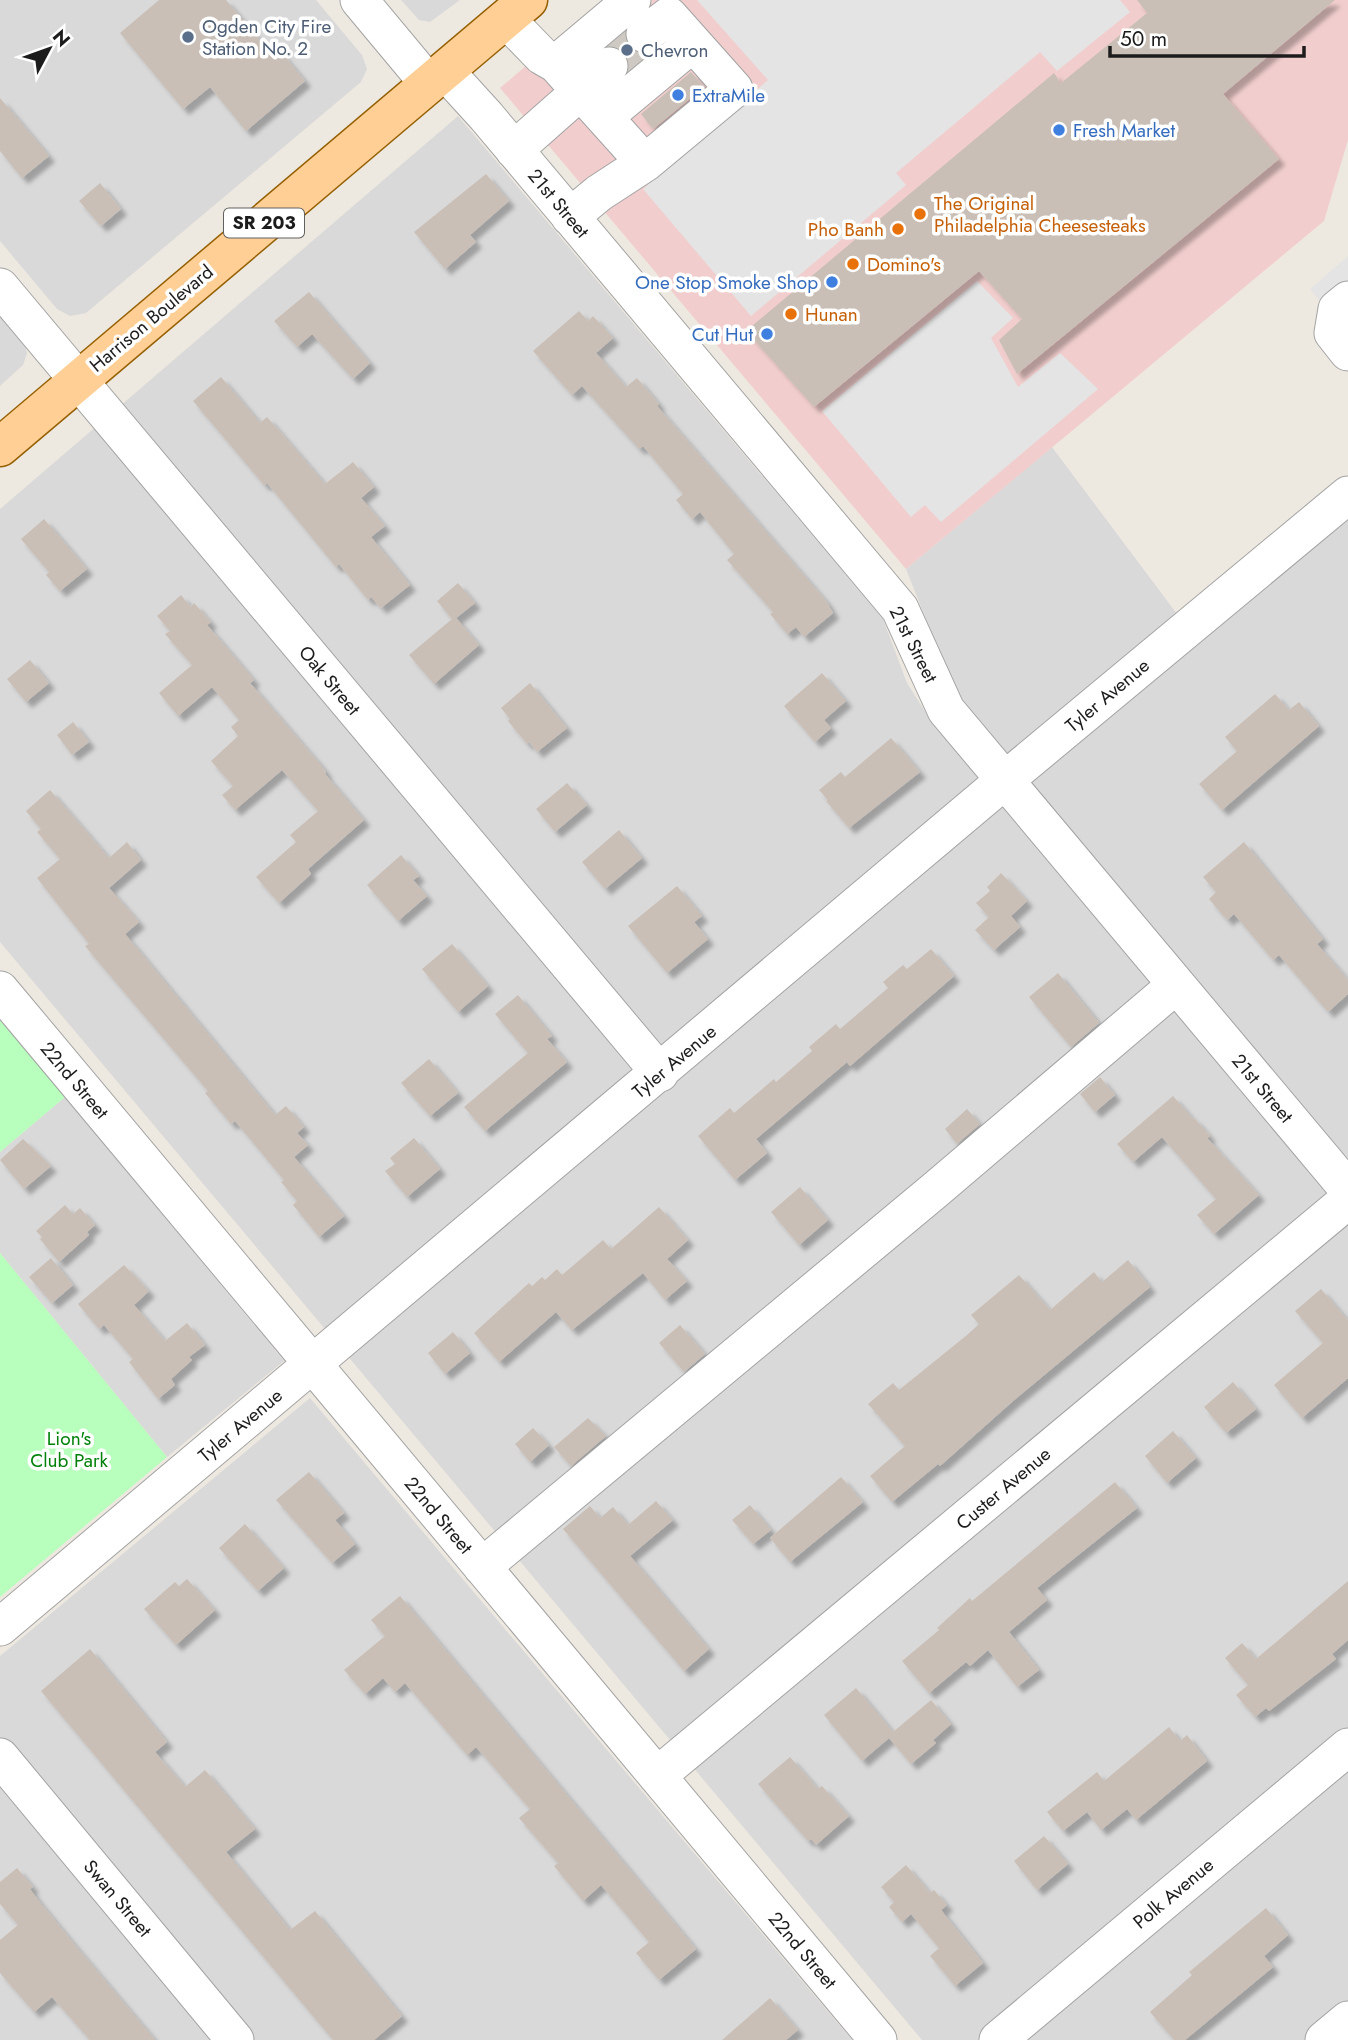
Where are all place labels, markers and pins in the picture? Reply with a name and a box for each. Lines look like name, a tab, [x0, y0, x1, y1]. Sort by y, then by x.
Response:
place label: Ogden City Fire Station No. 2	[202, 13, 331, 62]
marker: Ogden City Fire Station No. 2	[180, 29, 196, 45]
place label: Chevron	[641, 37, 708, 64]
marker: Chevron	[619, 42, 635, 58]
place label: ExtraMile	[692, 82, 765, 109]
marker: ExtraMile	[670, 87, 686, 103]
place label: Fresh Market	[1073, 117, 1175, 144]
marker: Fresh Market	[1051, 122, 1067, 138]
place label: The Original Philadelphia Cheesesteaks	[934, 190, 1146, 239]
marker: The Original Philadelphia Cheesesteaks	[912, 206, 928, 222]
place label: Pho Banh	[808, 216, 884, 243]
marker: Pho Banh	[890, 221, 906, 237]
place label: Domino's	[867, 251, 941, 278]
marker: Domino's	[845, 256, 861, 272]
place label: One Stop Smoke Shop	[635, 269, 818, 296]
marker: One Stop Smoke Shop	[824, 274, 840, 290]
place label: Hunan	[805, 301, 858, 328]
marker: Hunan	[783, 306, 799, 322]
place label: Cut Hut	[692, 321, 753, 348]
marker: Cut Hut	[759, 326, 775, 342]

